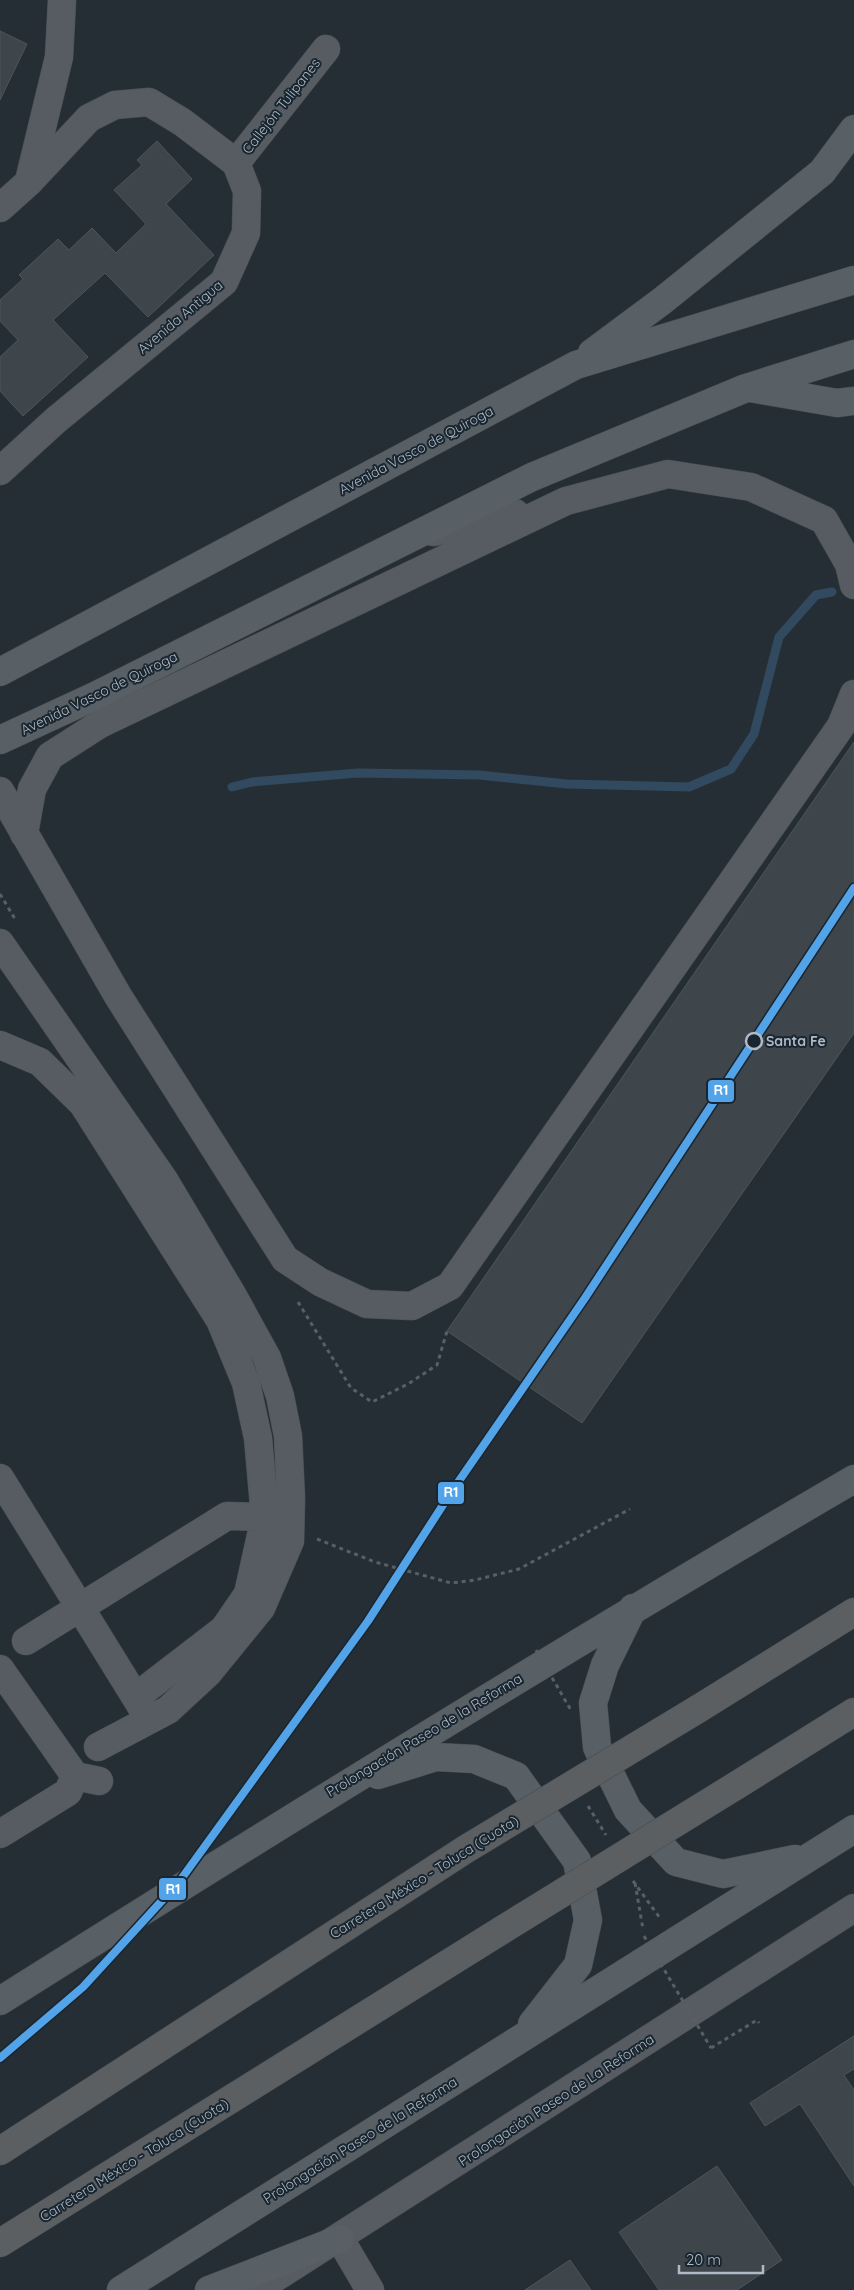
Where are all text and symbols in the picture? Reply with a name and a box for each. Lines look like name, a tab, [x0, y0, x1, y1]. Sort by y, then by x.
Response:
street label: Callejón Tulipanes	[238, 55, 324, 157]
street label: Avenida Antigua	[134, 276, 226, 358]
street label: Avenida Vasco de Quiroga	[336, 402, 496, 498]
street label: Avenida Vasco de Quiroga	[18, 647, 180, 739]
marker: Santa Fe	[745, 1032, 763, 1050]
place label: Santa Fe	[766, 1032, 826, 1050]
line badge: R1	[707, 1079, 735, 1103]
text: R1	[713, 1081, 729, 1099]
line badge: R1	[437, 1481, 465, 1505]
text: R1	[443, 1483, 459, 1501]
street label: Prolongación Paseo de la Reforma	[323, 1669, 525, 1801]
street label: Carretera México - Toluca (Cuota)	[326, 1811, 522, 1943]
line badge: R1	[158, 1877, 187, 1901]
text: R1	[165, 1880, 181, 1898]
street label: Prolongación Paseo de La Reforma	[455, 2030, 657, 2170]
street label: Prolongación Paseo de la Reforma	[260, 2073, 460, 2207]
street label: Carretera México - Toluca (Cuota)	[36, 2094, 232, 2226]
scale bar	[679, 2242, 763, 2274]
text: 20 m	[686, 2250, 721, 2269]

